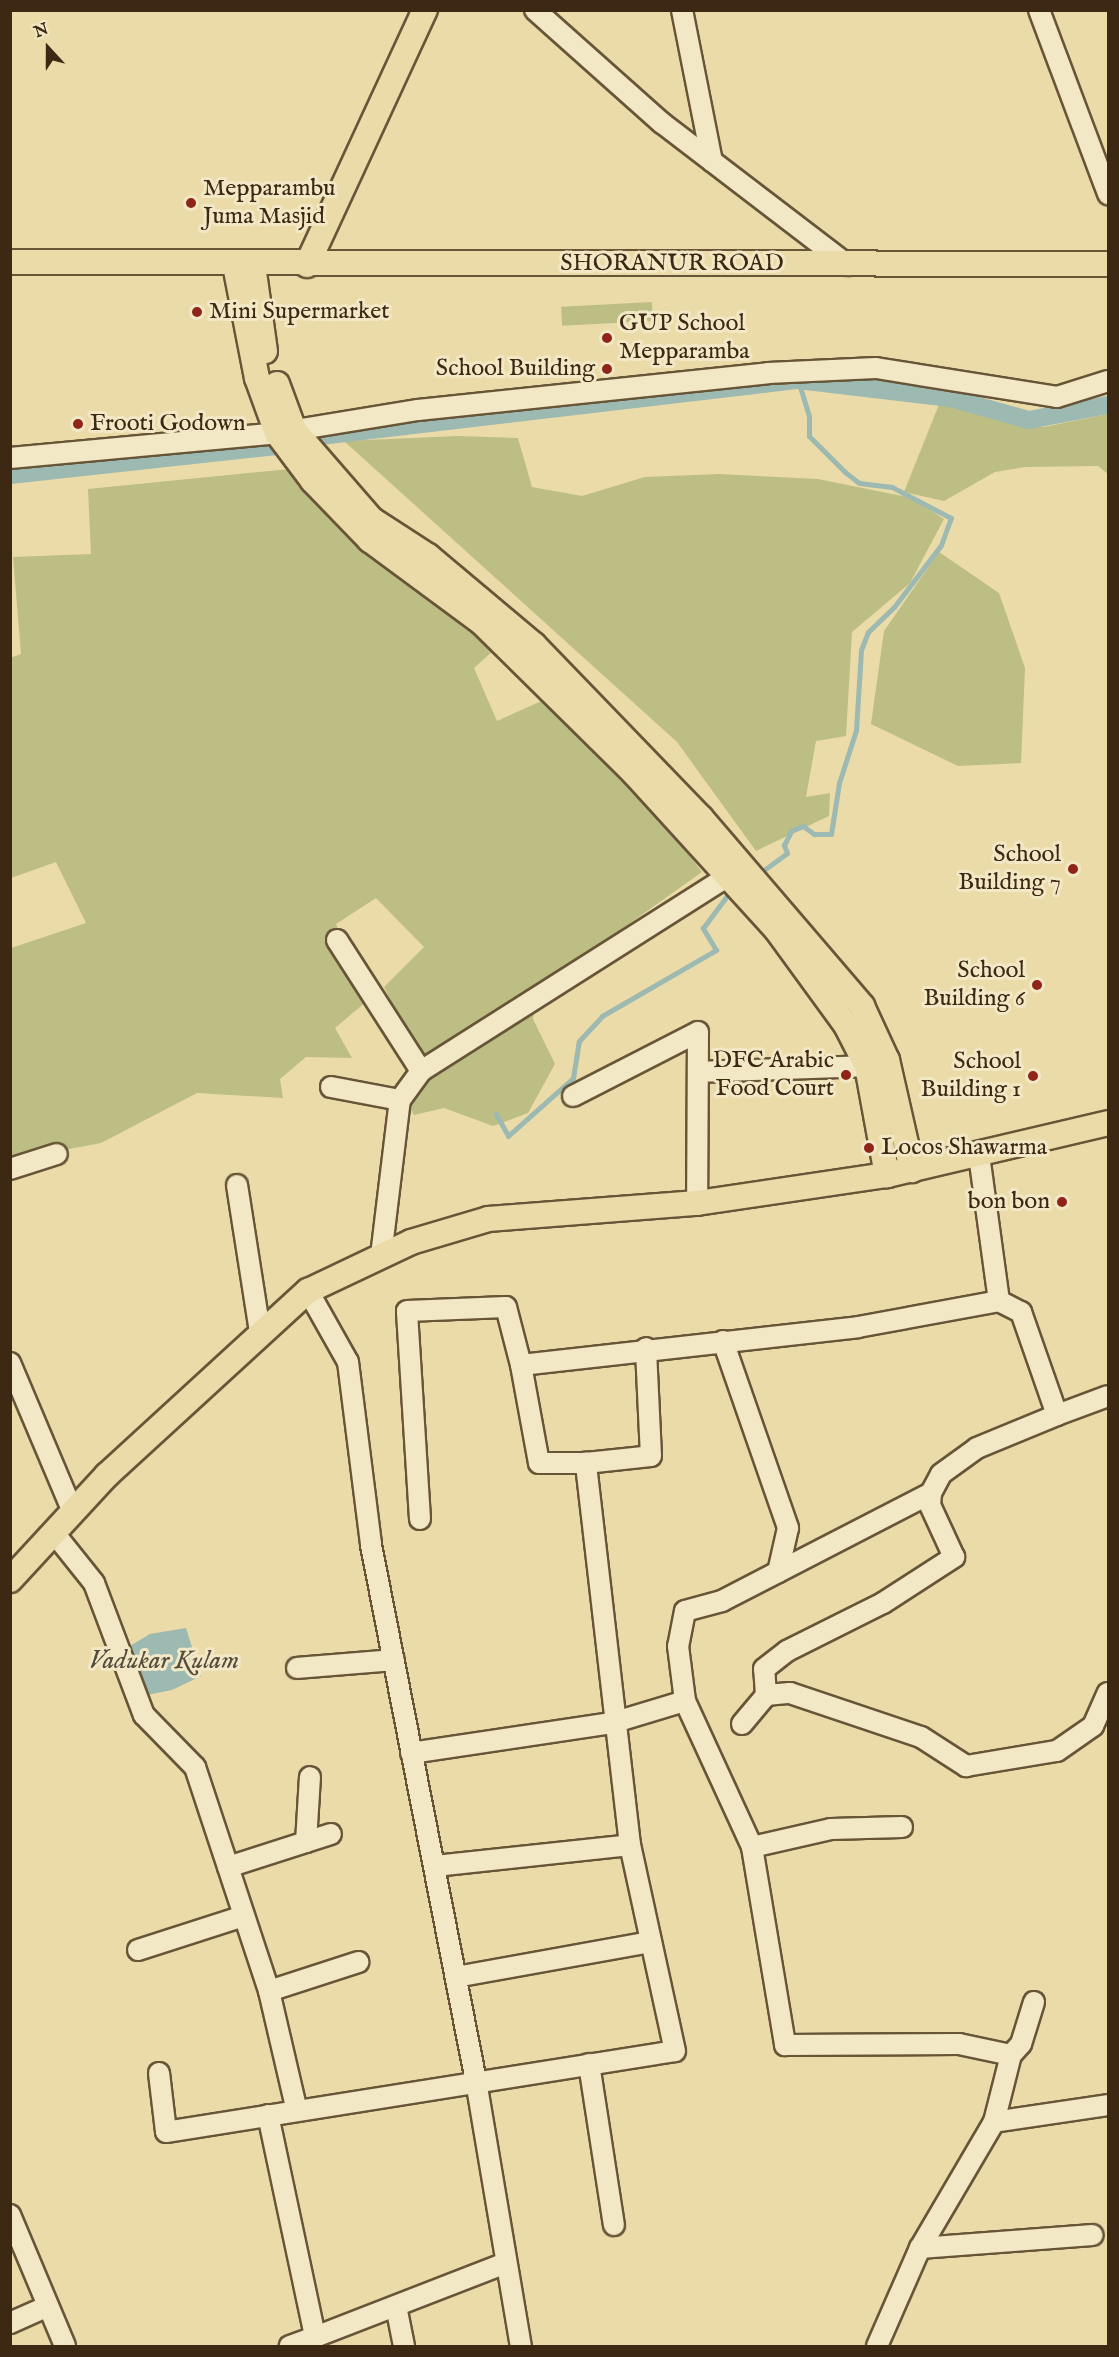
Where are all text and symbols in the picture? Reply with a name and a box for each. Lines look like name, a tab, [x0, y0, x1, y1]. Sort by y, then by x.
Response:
north arrow	[18, 18, 78, 78]
text: N	[32, 19, 52, 43]
place label: Mepparambu Juma Masjid	[203, 175, 336, 231]
marker: Mepparambu Juma Masjid	[184, 196, 198, 210]
street label: SHORANUR ROAD	[560, 250, 784, 278]
place label: Mini Supermarket	[209, 298, 390, 326]
marker: Mini Supermarket	[190, 305, 204, 319]
place label: GUP School Mepparamba	[619, 310, 750, 366]
marker: GUP School Mepparamba	[600, 331, 614, 345]
place label: School Building	[436, 355, 595, 383]
marker: School Building	[600, 362, 614, 376]
place label: Frooti Godown	[90, 410, 246, 438]
marker: Frooti Godown	[71, 417, 85, 431]
place label: School Building 7	[958, 841, 1061, 897]
marker: School Building 7	[1066, 862, 1080, 876]
place label: School Building 6	[923, 957, 1025, 1013]
marker: School Building 6	[1030, 978, 1044, 992]
place label: DFC Arabic Food Court	[713, 1047, 834, 1103]
place label: School Building 1	[921, 1048, 1021, 1104]
marker: DFC Arabic Food Court	[839, 1068, 853, 1082]
marker: School Building 1	[1026, 1069, 1040, 1083]
place label: Locos Shawarma	[881, 1134, 1047, 1162]
marker: Locos Shawarma	[862, 1141, 876, 1155]
place label: bon bon	[968, 1188, 1050, 1216]
marker: bon bon	[1055, 1195, 1069, 1209]
water label: Vadukar Kulam	[89, 1645, 239, 1677]

